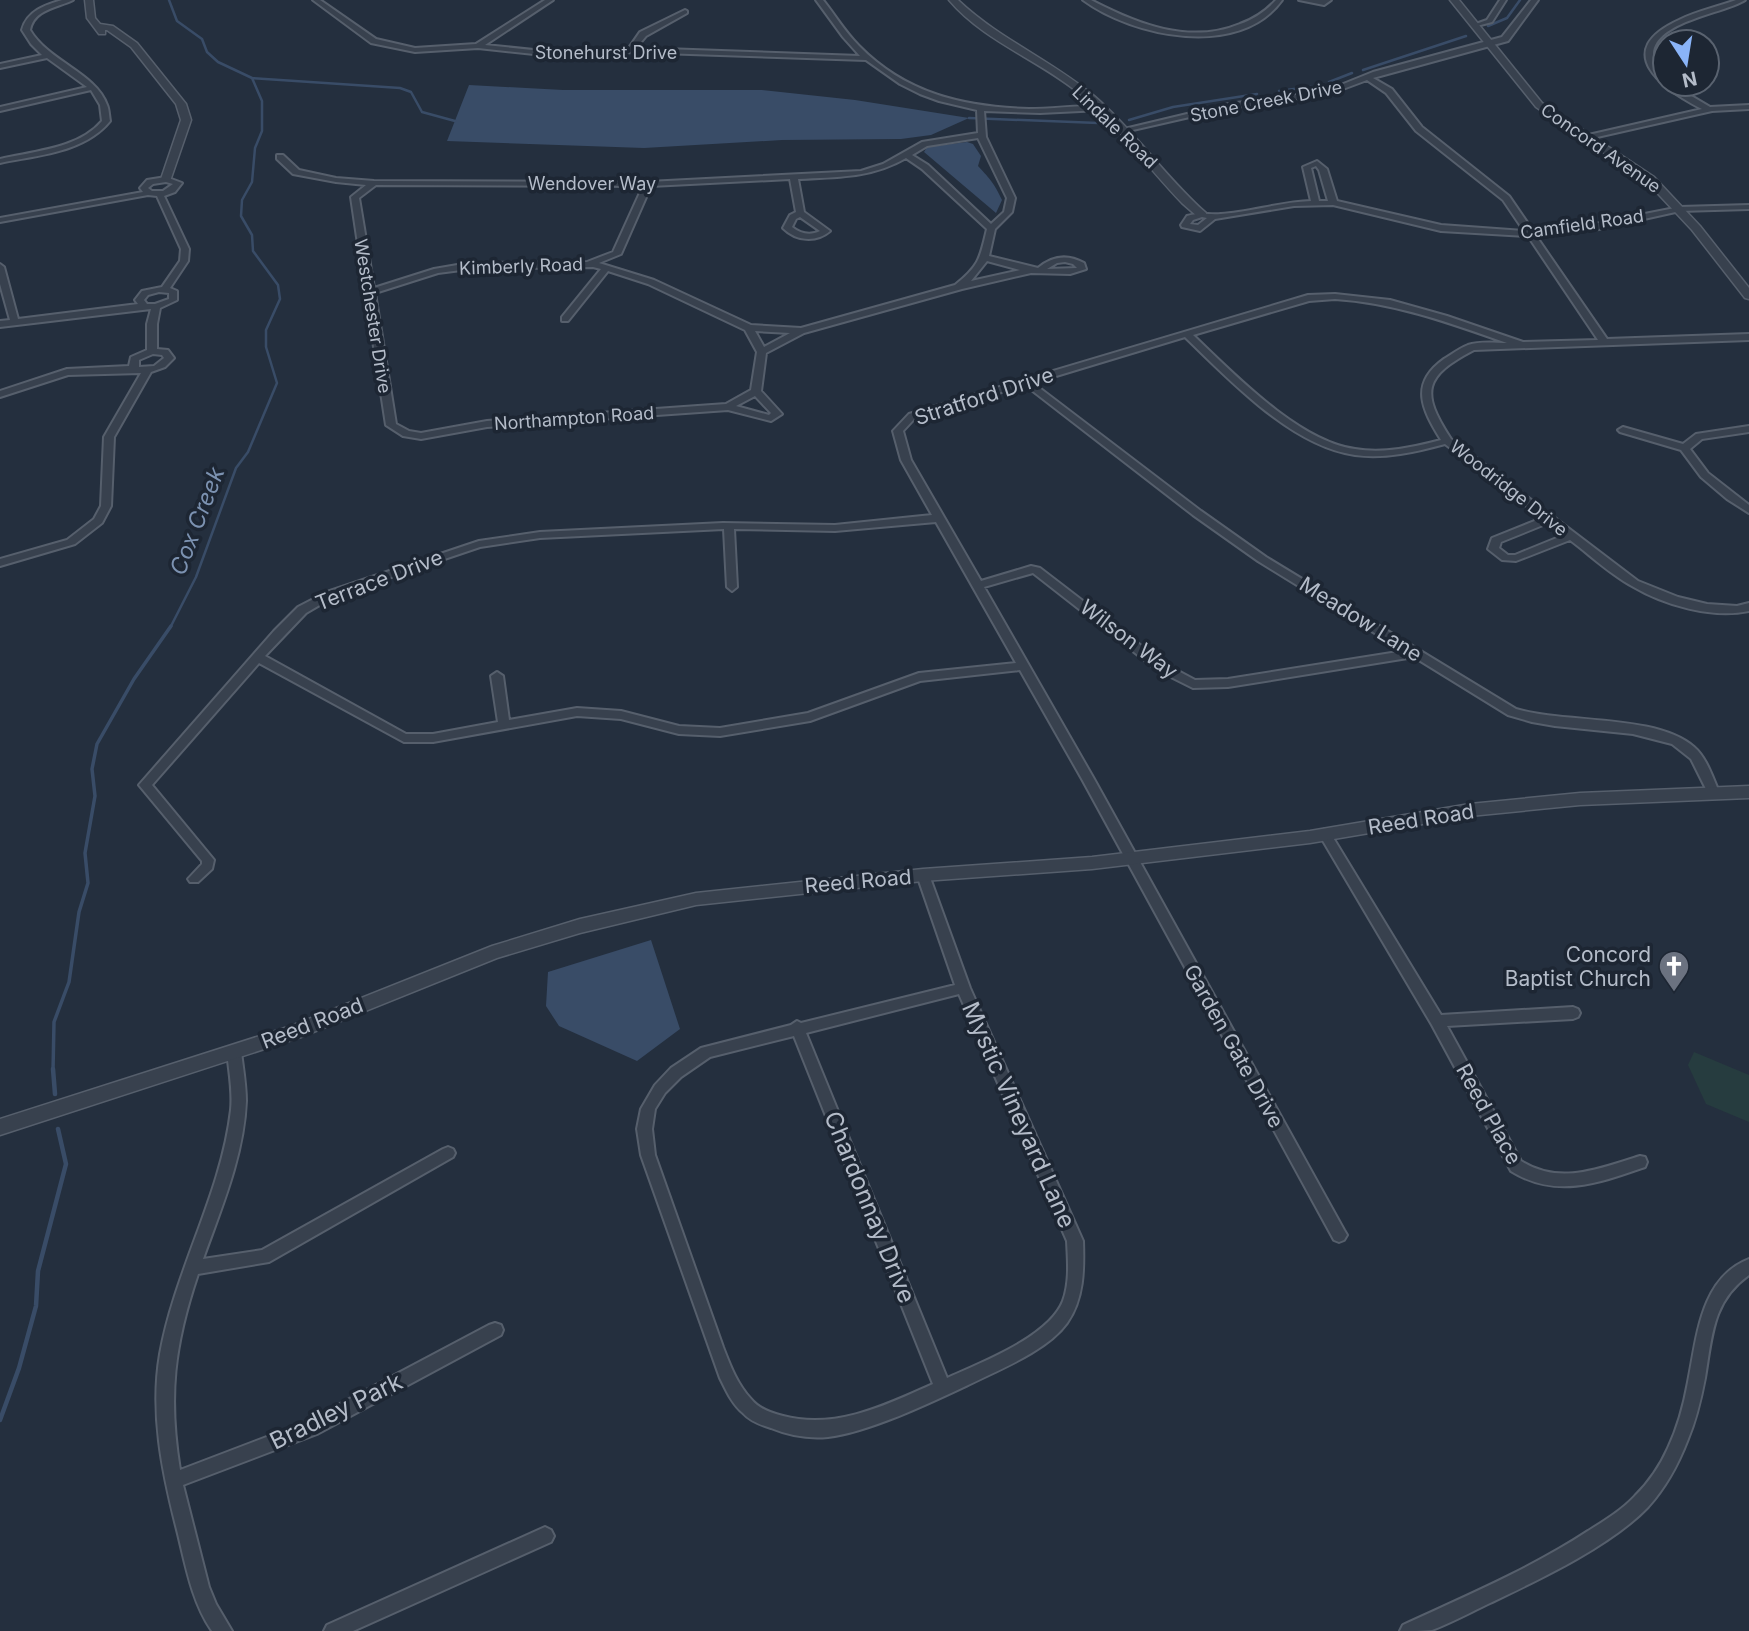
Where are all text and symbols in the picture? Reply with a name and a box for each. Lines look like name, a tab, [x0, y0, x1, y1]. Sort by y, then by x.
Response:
north arrow	[1651, 28, 1721, 98]
street label: Stonehurst Drive	[535, 42, 677, 63]
text: N	[1680, 66, 1699, 92]
street label: Stone Creek Drive	[1188, 76, 1344, 126]
street label: Lindale Road	[1068, 81, 1162, 173]
street label: Concord Avenue	[1537, 99, 1665, 197]
street label: Wendover Way	[528, 173, 656, 194]
street label: Camfield Road	[1519, 205, 1645, 243]
street label: Westchester Drive	[350, 237, 396, 395]
street label: Kimberly Road	[459, 253, 583, 279]
street label: Stratford Drive	[911, 362, 1057, 430]
street label: Northampton Road	[493, 402, 655, 434]
street label: Woodridge Drive	[1446, 436, 1572, 540]
water label: Cox Creek	[164, 463, 231, 579]
street label: Terrace Drive	[312, 544, 446, 616]
street label: Meadow Lane	[1295, 571, 1427, 667]
street label: Wilson Way	[1075, 594, 1183, 684]
street label: Reed Road	[1366, 798, 1476, 840]
street label: Reed Road	[804, 864, 912, 898]
place label: Concord Baptist Church	[1505, 942, 1651, 991]
church icon: Concord Baptist Church	[1657, 949, 1691, 993]
street label: Garden Gate Drive	[1179, 960, 1289, 1132]
street label: Reed Road	[258, 992, 366, 1054]
street label: Mystic Vineyard Lane	[956, 998, 1082, 1232]
street label: Reed Place	[1451, 1059, 1527, 1169]
street label: Chardonnay Drive	[818, 1107, 922, 1307]
street label: Bradley Park	[265, 1366, 407, 1456]

